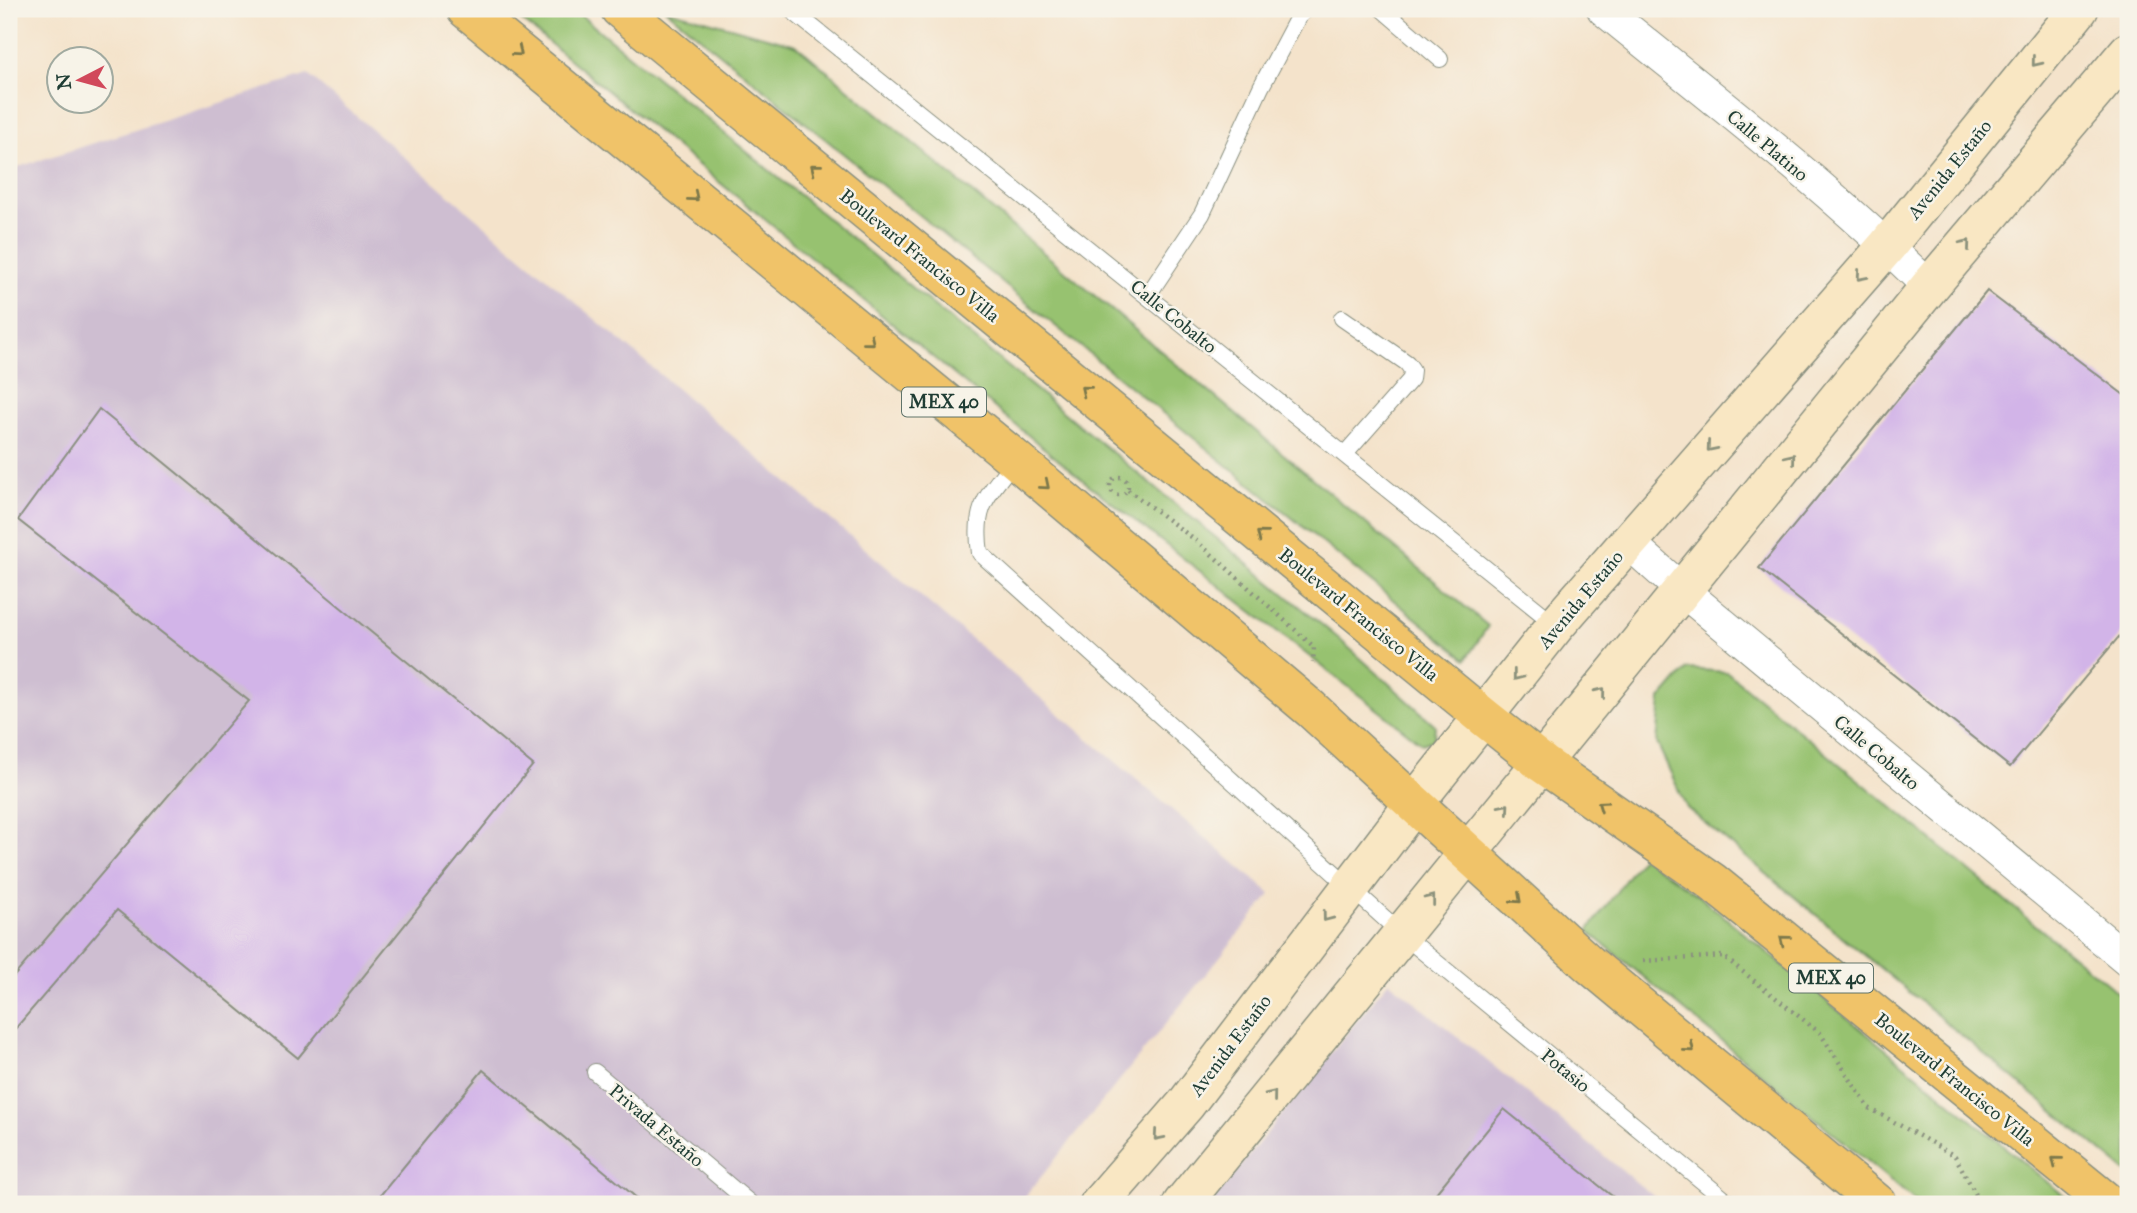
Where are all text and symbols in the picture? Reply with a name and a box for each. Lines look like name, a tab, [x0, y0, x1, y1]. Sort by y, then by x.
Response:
one-way arrow	[510, 44, 523, 56]
north arrow	[46, 46, 116, 116]
one-way arrow	[2032, 54, 2045, 66]
text: N	[51, 73, 76, 91]
street label: Calle Platino	[1722, 105, 1813, 186]
street label: Avenida Estaño	[1902, 115, 1997, 224]
one-way arrow	[810, 164, 822, 177]
street label: Boulevard Francisco Villa	[835, 184, 1005, 328]
one-way arrow	[685, 189, 698, 201]
one-way arrow	[1958, 239, 1970, 252]
one-way arrow	[1857, 268, 1869, 281]
street label: Calle Cobalto	[1126, 275, 1222, 358]
one-way arrow	[861, 333, 874, 345]
one-way arrow	[1081, 386, 1093, 399]
road number: MEX 40	[902, 388, 986, 416]
one-way arrow	[1707, 439, 1719, 452]
one-way arrow	[1783, 453, 1795, 466]
one-way arrow	[1038, 477, 1050, 490]
one-way arrow	[1257, 530, 1269, 543]
street label: Boulevard Francisco Villa	[1274, 543, 1444, 687]
street label: Avenida Estaño	[1532, 545, 1628, 654]
one-way arrow	[1512, 669, 1525, 681]
one-way arrow	[1593, 687, 1606, 699]
street label: Calle Cobalto	[1829, 710, 1924, 795]
one-way arrow	[1597, 801, 1610, 813]
one-way arrow	[1497, 804, 1509, 817]
one-way arrow	[1509, 891, 1522, 903]
one-way arrow	[1423, 894, 1436, 907]
one-way arrow	[1323, 909, 1336, 922]
one-way arrow	[1780, 936, 1793, 948]
road number: MEX 40	[1789, 964, 1873, 993]
street label: Avenida Estaño	[1184, 990, 1276, 1101]
street label: Boulevard Francisco Villa	[1870, 1008, 2040, 1152]
one-way arrow	[1682, 1039, 1694, 1052]
street label: Potasio	[1536, 1044, 1595, 1097]
street label: Privada Estaño	[604, 1079, 709, 1172]
one-way arrow	[1264, 1090, 1277, 1102]
one-way arrow	[1154, 1127, 1166, 1140]
one-way arrow	[2051, 1157, 2064, 1169]

